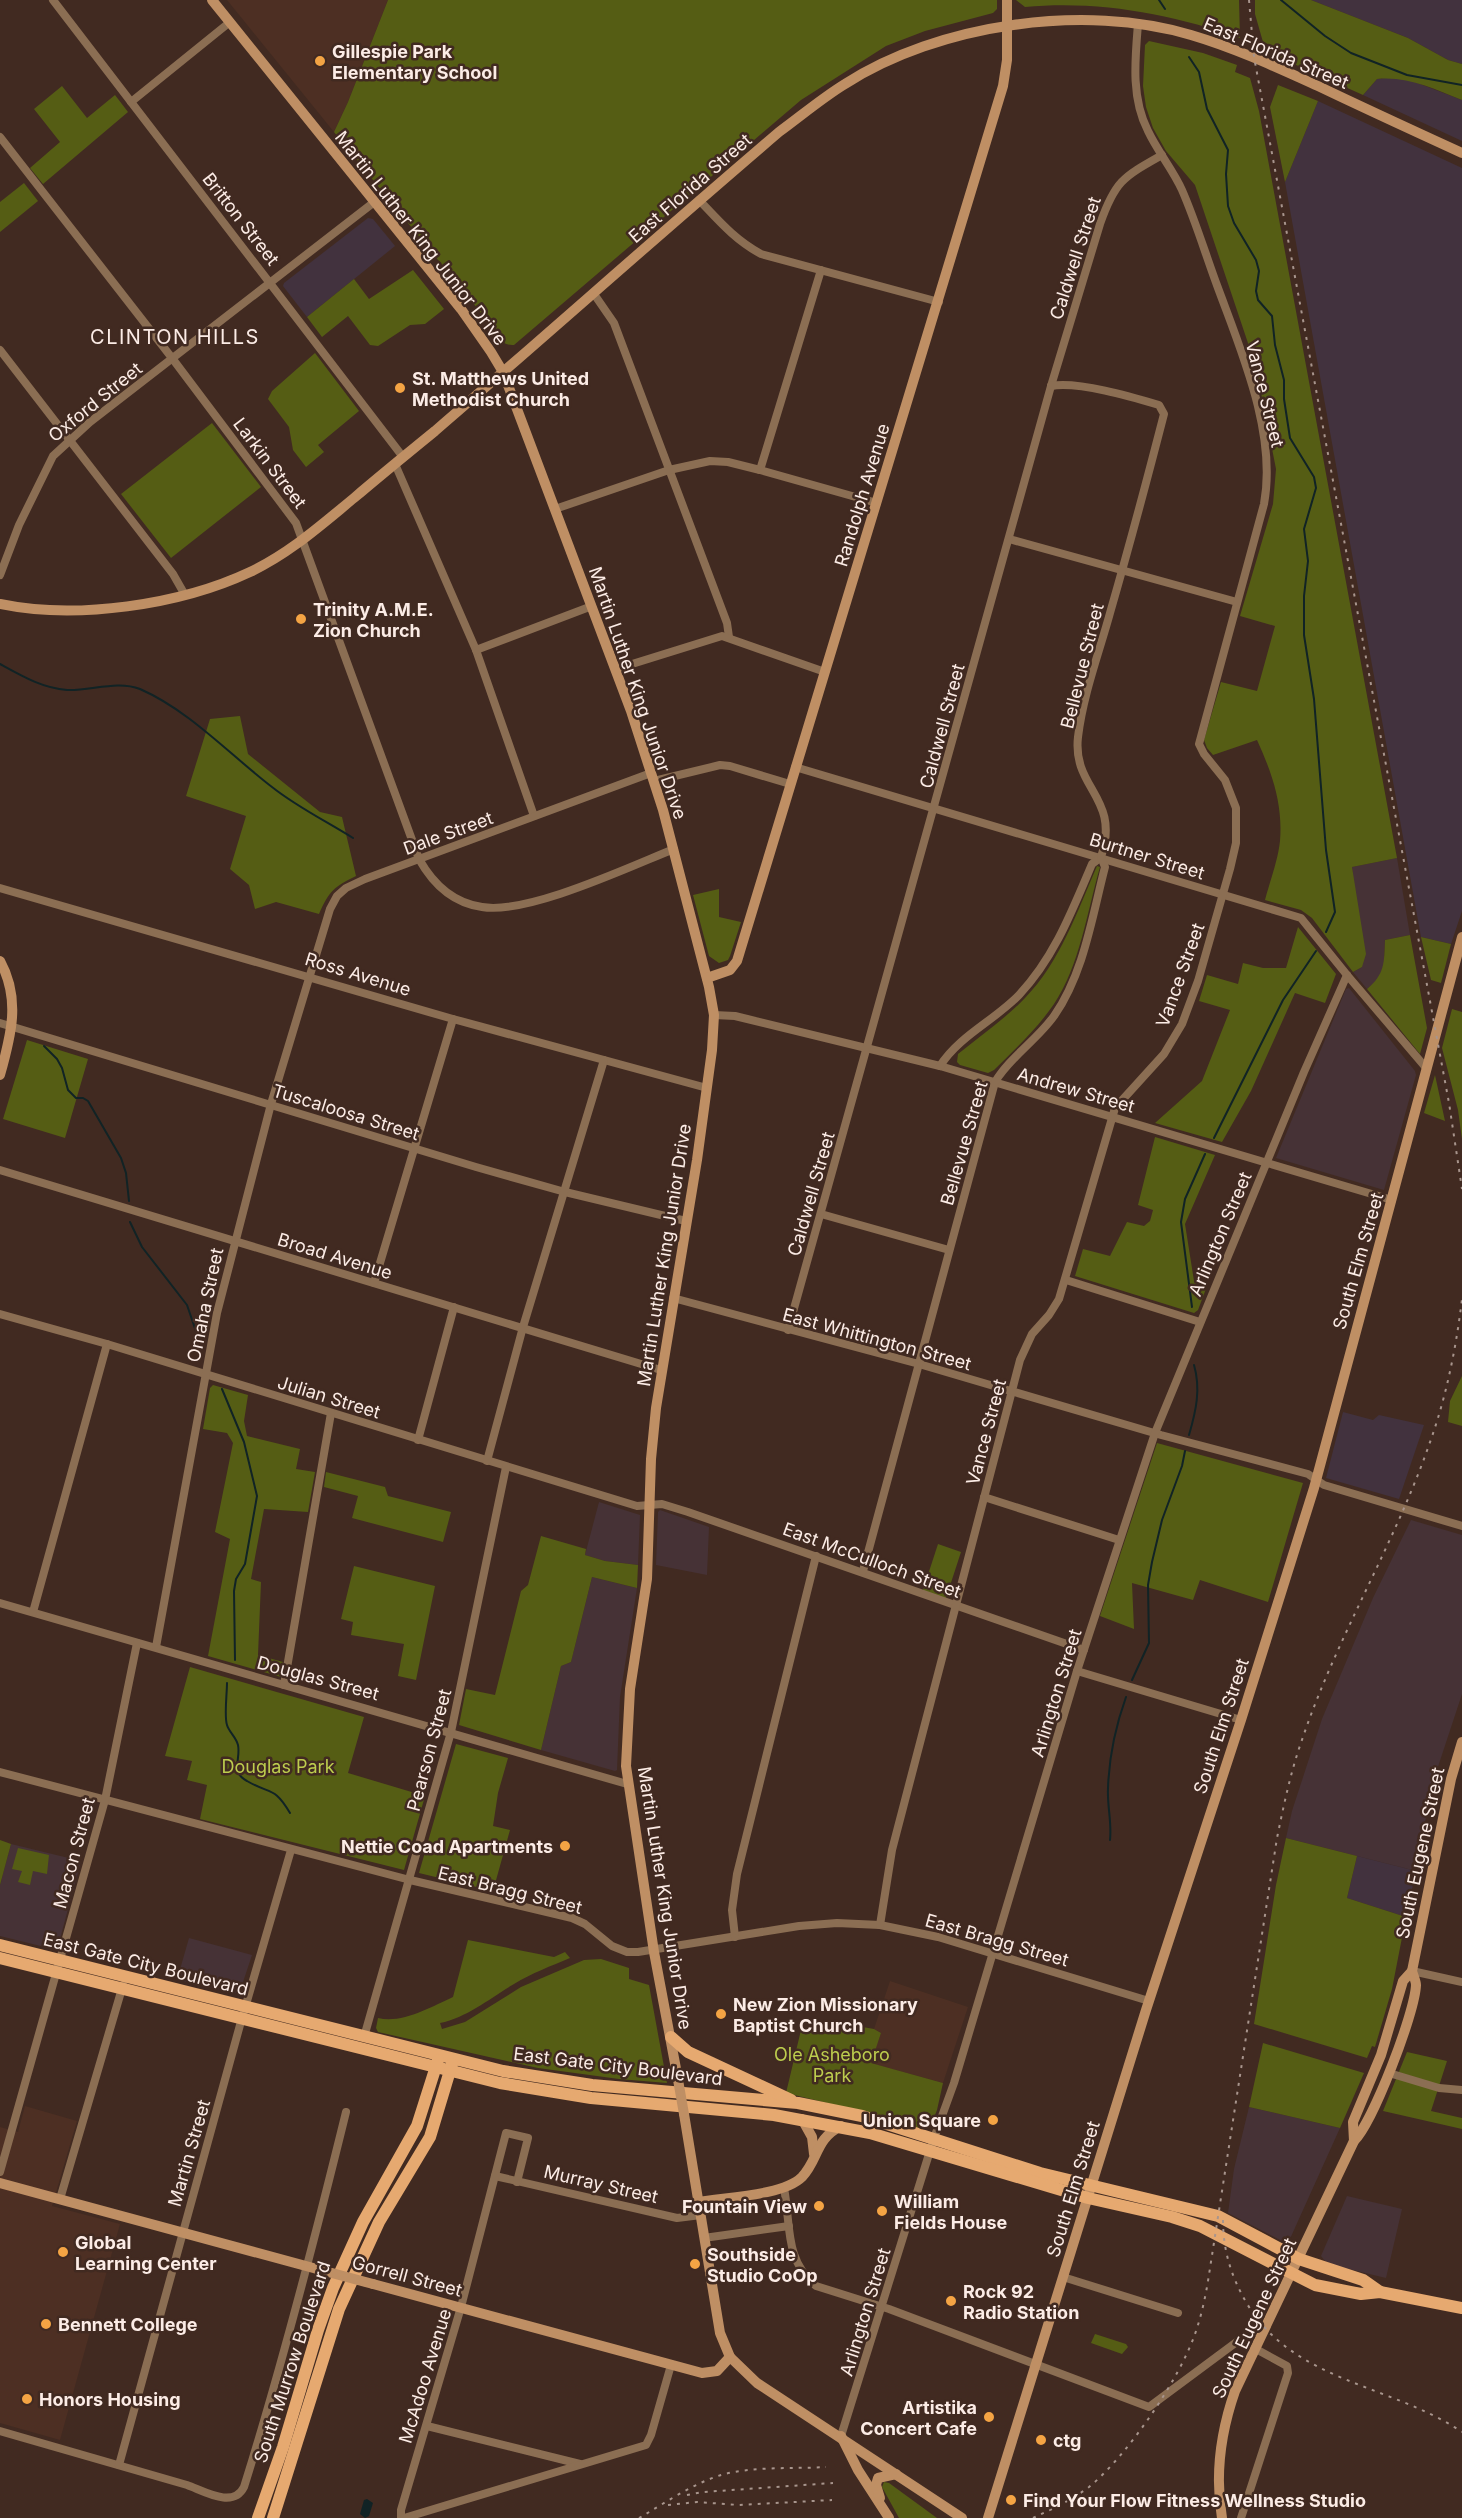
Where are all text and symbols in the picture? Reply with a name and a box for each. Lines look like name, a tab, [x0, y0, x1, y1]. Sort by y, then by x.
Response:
street label: East Florida Street	[1200, 13, 1352, 93]
place label: Gillespie Park Elementary School	[332, 41, 497, 83]
marker: Gillespie Park Elementary School	[313, 54, 327, 68]
street label: Martin Luther King Junior Drive	[331, 127, 511, 349]
street label: East Florida Street	[624, 129, 756, 247]
street label: Britton Street	[198, 169, 284, 270]
street label: Caldwell Street	[1045, 194, 1105, 322]
district label: CLINTON HILLS	[90, 325, 260, 349]
street label: Vance Street	[1242, 339, 1288, 449]
street label: Oxford Street	[44, 358, 146, 446]
place label: St. Matthews United Methodist Church	[412, 368, 589, 410]
marker: St. Matthews United Methodist Church	[393, 381, 407, 395]
street label: Larkin Street	[229, 414, 311, 513]
street label: Randolph Avenue	[830, 421, 894, 569]
street label: Martin Luther King Junior Drive	[585, 564, 691, 822]
place label: Trinity A.M.E. Zion Church	[313, 599, 434, 641]
street label: Bellevue Street	[1056, 601, 1108, 731]
marker: Trinity A.M.E. Zion Church	[294, 612, 308, 626]
street label: Caldwell Street	[915, 661, 969, 791]
street label: Dale Street	[400, 807, 496, 859]
street label: Burtner Street	[1087, 829, 1207, 883]
street label: Vance Street	[1152, 920, 1209, 1030]
street label: Ross Avenue	[303, 948, 413, 1000]
street label: Andrew Street	[1015, 1063, 1137, 1117]
street label: Bellevue Street	[936, 1078, 992, 1208]
street label: Tuscaloosa Street	[270, 1080, 422, 1144]
street label: Martin Luther King Junior Drive	[633, 1122, 695, 1388]
street label: Caldwell Street	[783, 1129, 839, 1258]
street label: Arlington Street	[1184, 1169, 1256, 1299]
street label: South Elm Street	[1328, 1190, 1388, 1332]
street label: Broad Avenue	[275, 1229, 395, 1283]
street label: Omaha Street	[183, 1246, 227, 1364]
street label: East Whittington Street	[780, 1304, 974, 1374]
street label: Julian Street	[275, 1371, 383, 1423]
street label: Vance Street	[962, 1377, 1010, 1487]
street label: East McCulloch Street	[780, 1518, 964, 1602]
street label: Arlington Street	[1027, 1626, 1085, 1760]
street label: Douglas Street	[255, 1652, 381, 1704]
street label: South Elm Street	[1189, 1655, 1253, 1796]
street label: Pearson Street	[403, 1686, 455, 1813]
park label: Douglas Park	[221, 1756, 335, 1777]
street label: Martin Luther King Junior Drive	[634, 1765, 696, 2031]
street label: South Eugene Street	[1392, 1765, 1448, 1941]
street label: Macon Street	[49, 1795, 99, 1911]
place label: Nettie Coad Apartments	[341, 1836, 553, 1857]
marker: Nettie Coad Apartments	[558, 1839, 572, 1853]
street label: East Bragg Street	[436, 1862, 584, 1918]
street label: East Bragg Street	[923, 1910, 1071, 1971]
street label: East Gate City Boulevard	[41, 1928, 251, 2000]
place label: New Zion Missionary Baptist Church	[733, 1994, 918, 2036]
marker: New Zion Missionary Baptist Church	[714, 2007, 728, 2021]
street label: East Gate City Boulevard	[512, 2043, 724, 2089]
park label: Ole Asheboro Park	[774, 2044, 890, 2086]
street label: Martin Street	[164, 2097, 214, 2209]
place label: Union Square	[863, 2110, 981, 2131]
marker: Union Square	[986, 2113, 1000, 2127]
street label: South Elm Street	[1042, 2118, 1104, 2260]
street label: Murray Street	[542, 2161, 660, 2207]
place label: William Fields House	[894, 2191, 1008, 2233]
place label: Fountain View	[682, 2196, 808, 2217]
marker: Fountain View	[812, 2199, 826, 2213]
marker: William Fields House	[875, 2204, 889, 2218]
place label: Global Learning Center	[75, 2232, 217, 2274]
street label: South Eugene Street	[1208, 2234, 1300, 2402]
place label: Southside Studio CoOp	[707, 2244, 818, 2286]
marker: Global Learning Center	[56, 2245, 70, 2259]
street label: Arlington Street	[836, 2245, 894, 2379]
street label: Gorrell Street	[350, 2251, 464, 2301]
marker: Southside Studio CoOp	[688, 2257, 702, 2271]
street label: South Murrow Boulevard	[249, 2259, 335, 2465]
place label: Rock 92 Radio Station	[963, 2281, 1079, 2323]
marker: Rock 92 Radio Station	[944, 2294, 958, 2308]
street label: McAdoo Avenue	[395, 2306, 455, 2446]
place label: Bennett College	[58, 2314, 198, 2335]
marker: Bennett College	[39, 2317, 53, 2331]
place label: Honors Housing	[39, 2389, 181, 2410]
marker: Honors Housing	[20, 2392, 34, 2406]
place label: Artistika Concert Cafe	[860, 2397, 977, 2439]
marker: Artistika Concert Cafe	[982, 2410, 996, 2424]
place label: ctg	[1053, 2430, 1081, 2451]
marker: ctg	[1034, 2433, 1048, 2447]
place label: Find Your Flow Fitness Wellness Studio	[1023, 2490, 1366, 2511]
marker: Find Your Flow Fitness Wellness Studio	[1004, 2493, 1018, 2507]

